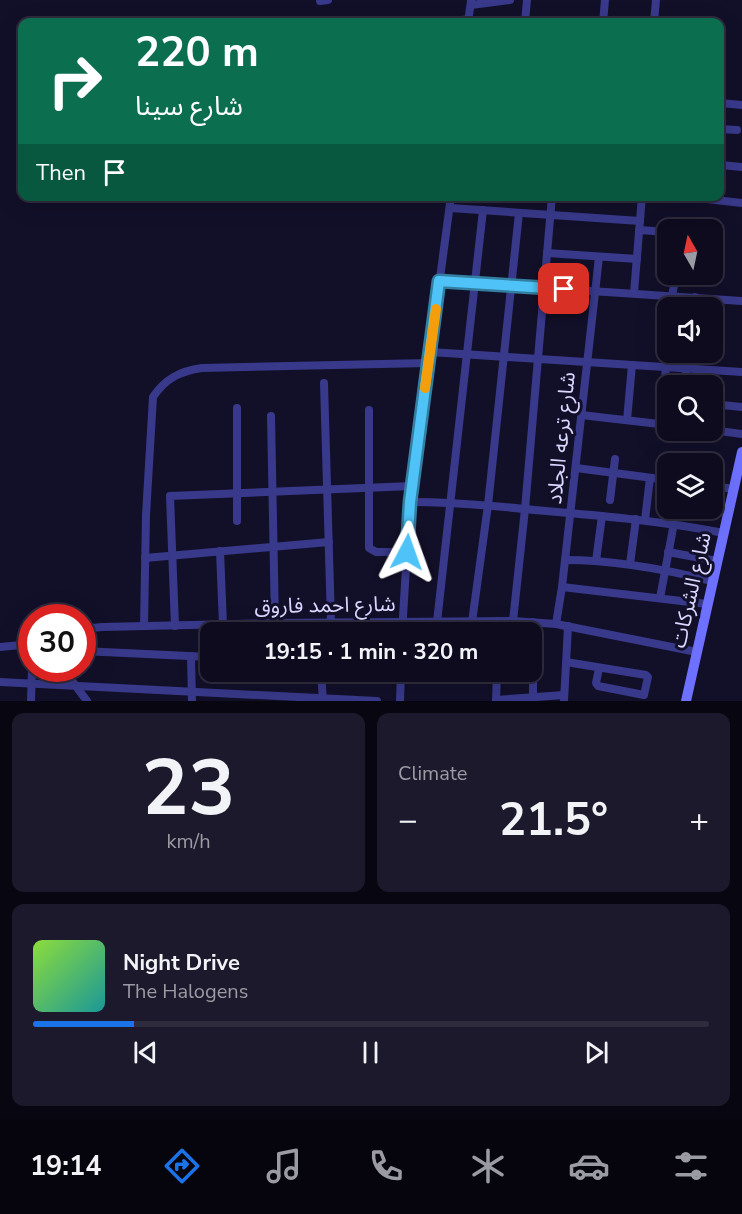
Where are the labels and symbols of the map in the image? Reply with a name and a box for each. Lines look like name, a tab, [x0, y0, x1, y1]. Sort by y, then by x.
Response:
north arrow	[657, 219, 723, 285]
pin	[538, 263, 589, 314]
street label: شارع ترعه الجلاد	[540, 370, 583, 506]
position arrow	[375, 520, 439, 584]
street label: شارع الشركات	[664, 529, 719, 651]
street label: شارع احمد فاروق	[254, 590, 396, 621]
speed limit sign: 30	[18, 604, 96, 682]

